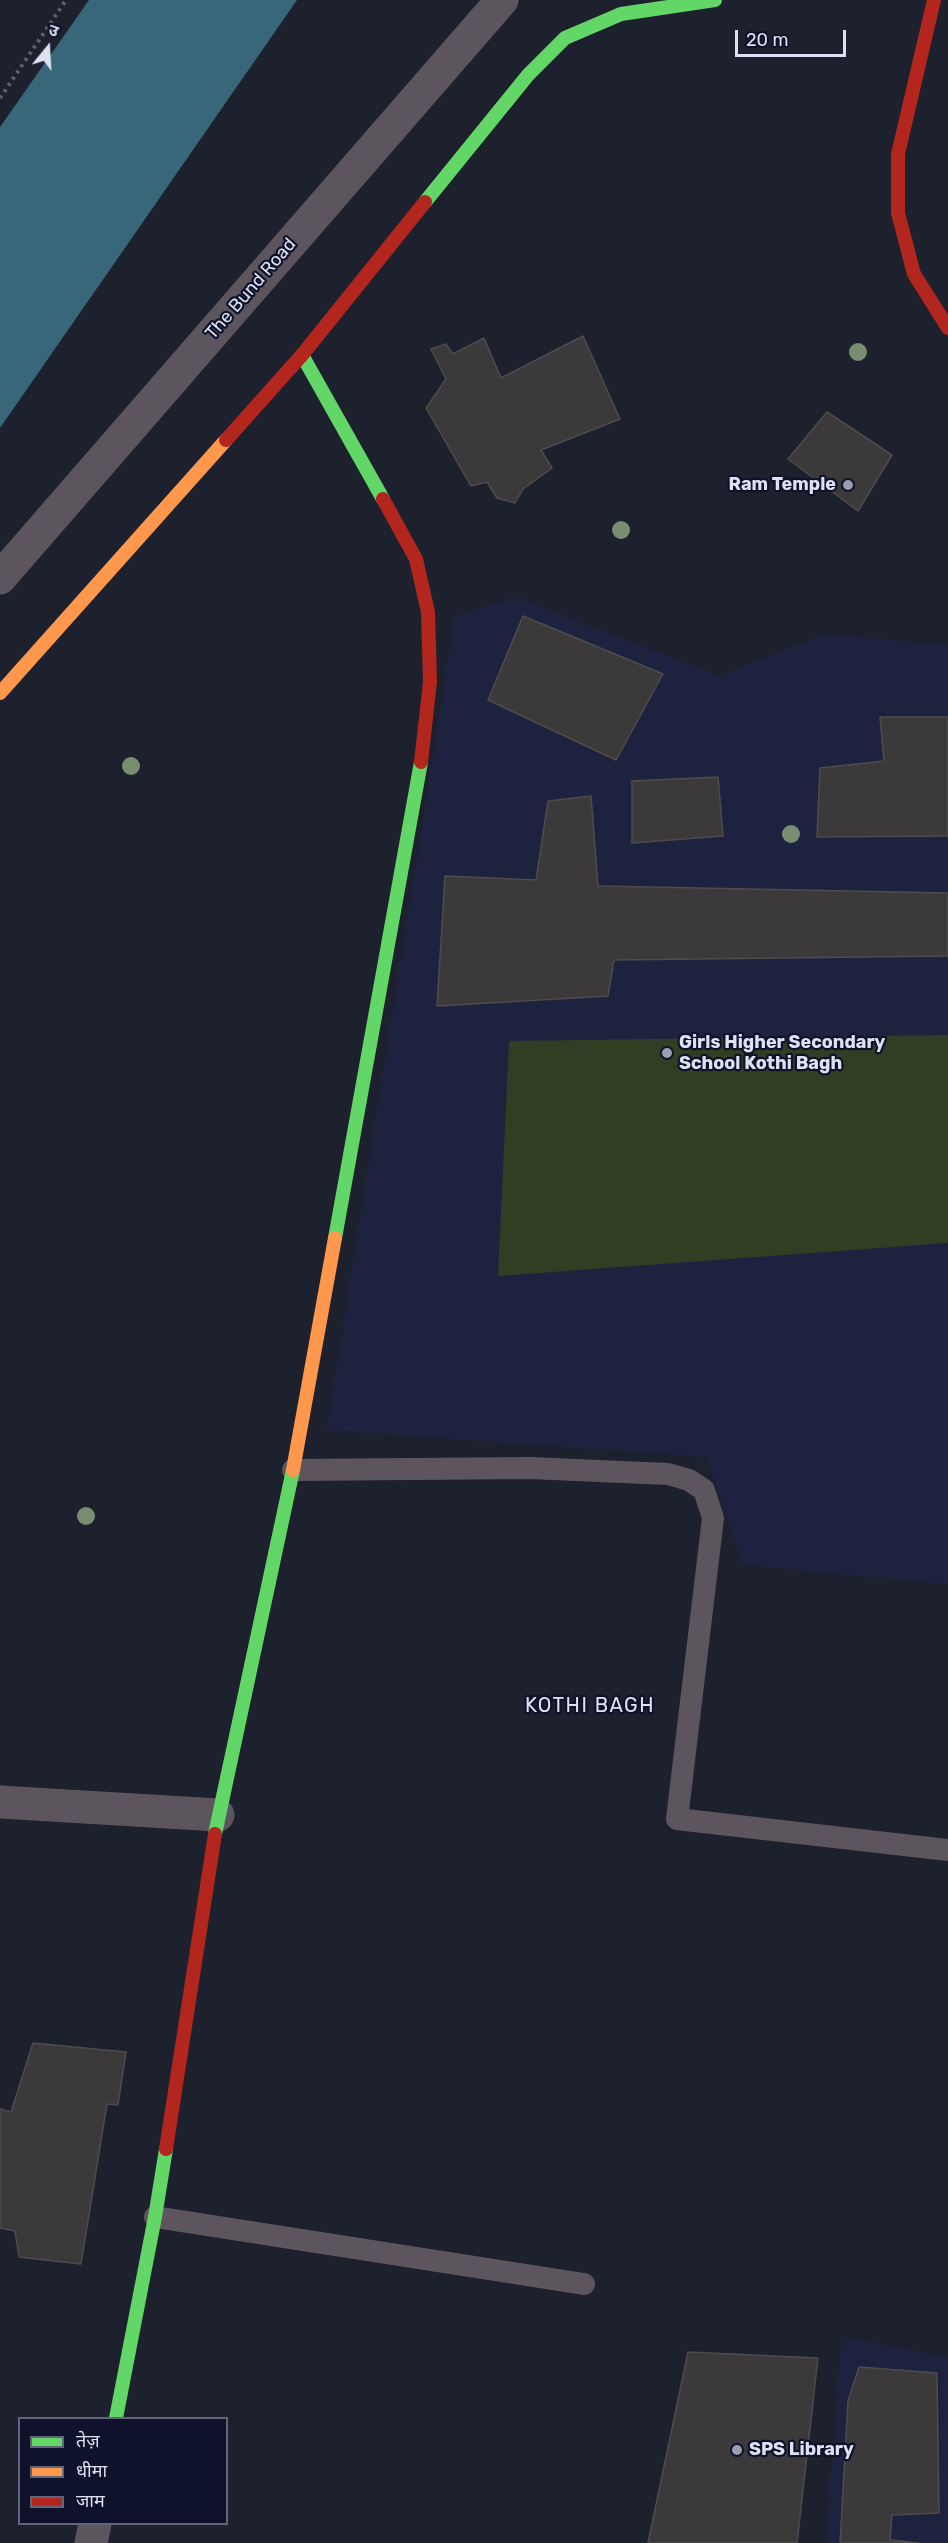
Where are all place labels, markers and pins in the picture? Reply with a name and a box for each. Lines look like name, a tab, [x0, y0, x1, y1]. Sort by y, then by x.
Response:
place label: Ram Temple	[728, 474, 836, 496]
marker: Ram Temple	[841, 478, 855, 492]
place label: Girls Higher Secondary School Kothi Bagh	[679, 1032, 885, 1074]
marker: Girls Higher Secondary School Kothi Bagh	[660, 1046, 674, 1060]
place label: SPS Library	[749, 2439, 854, 2461]
marker: SPS Library	[730, 2443, 744, 2457]

